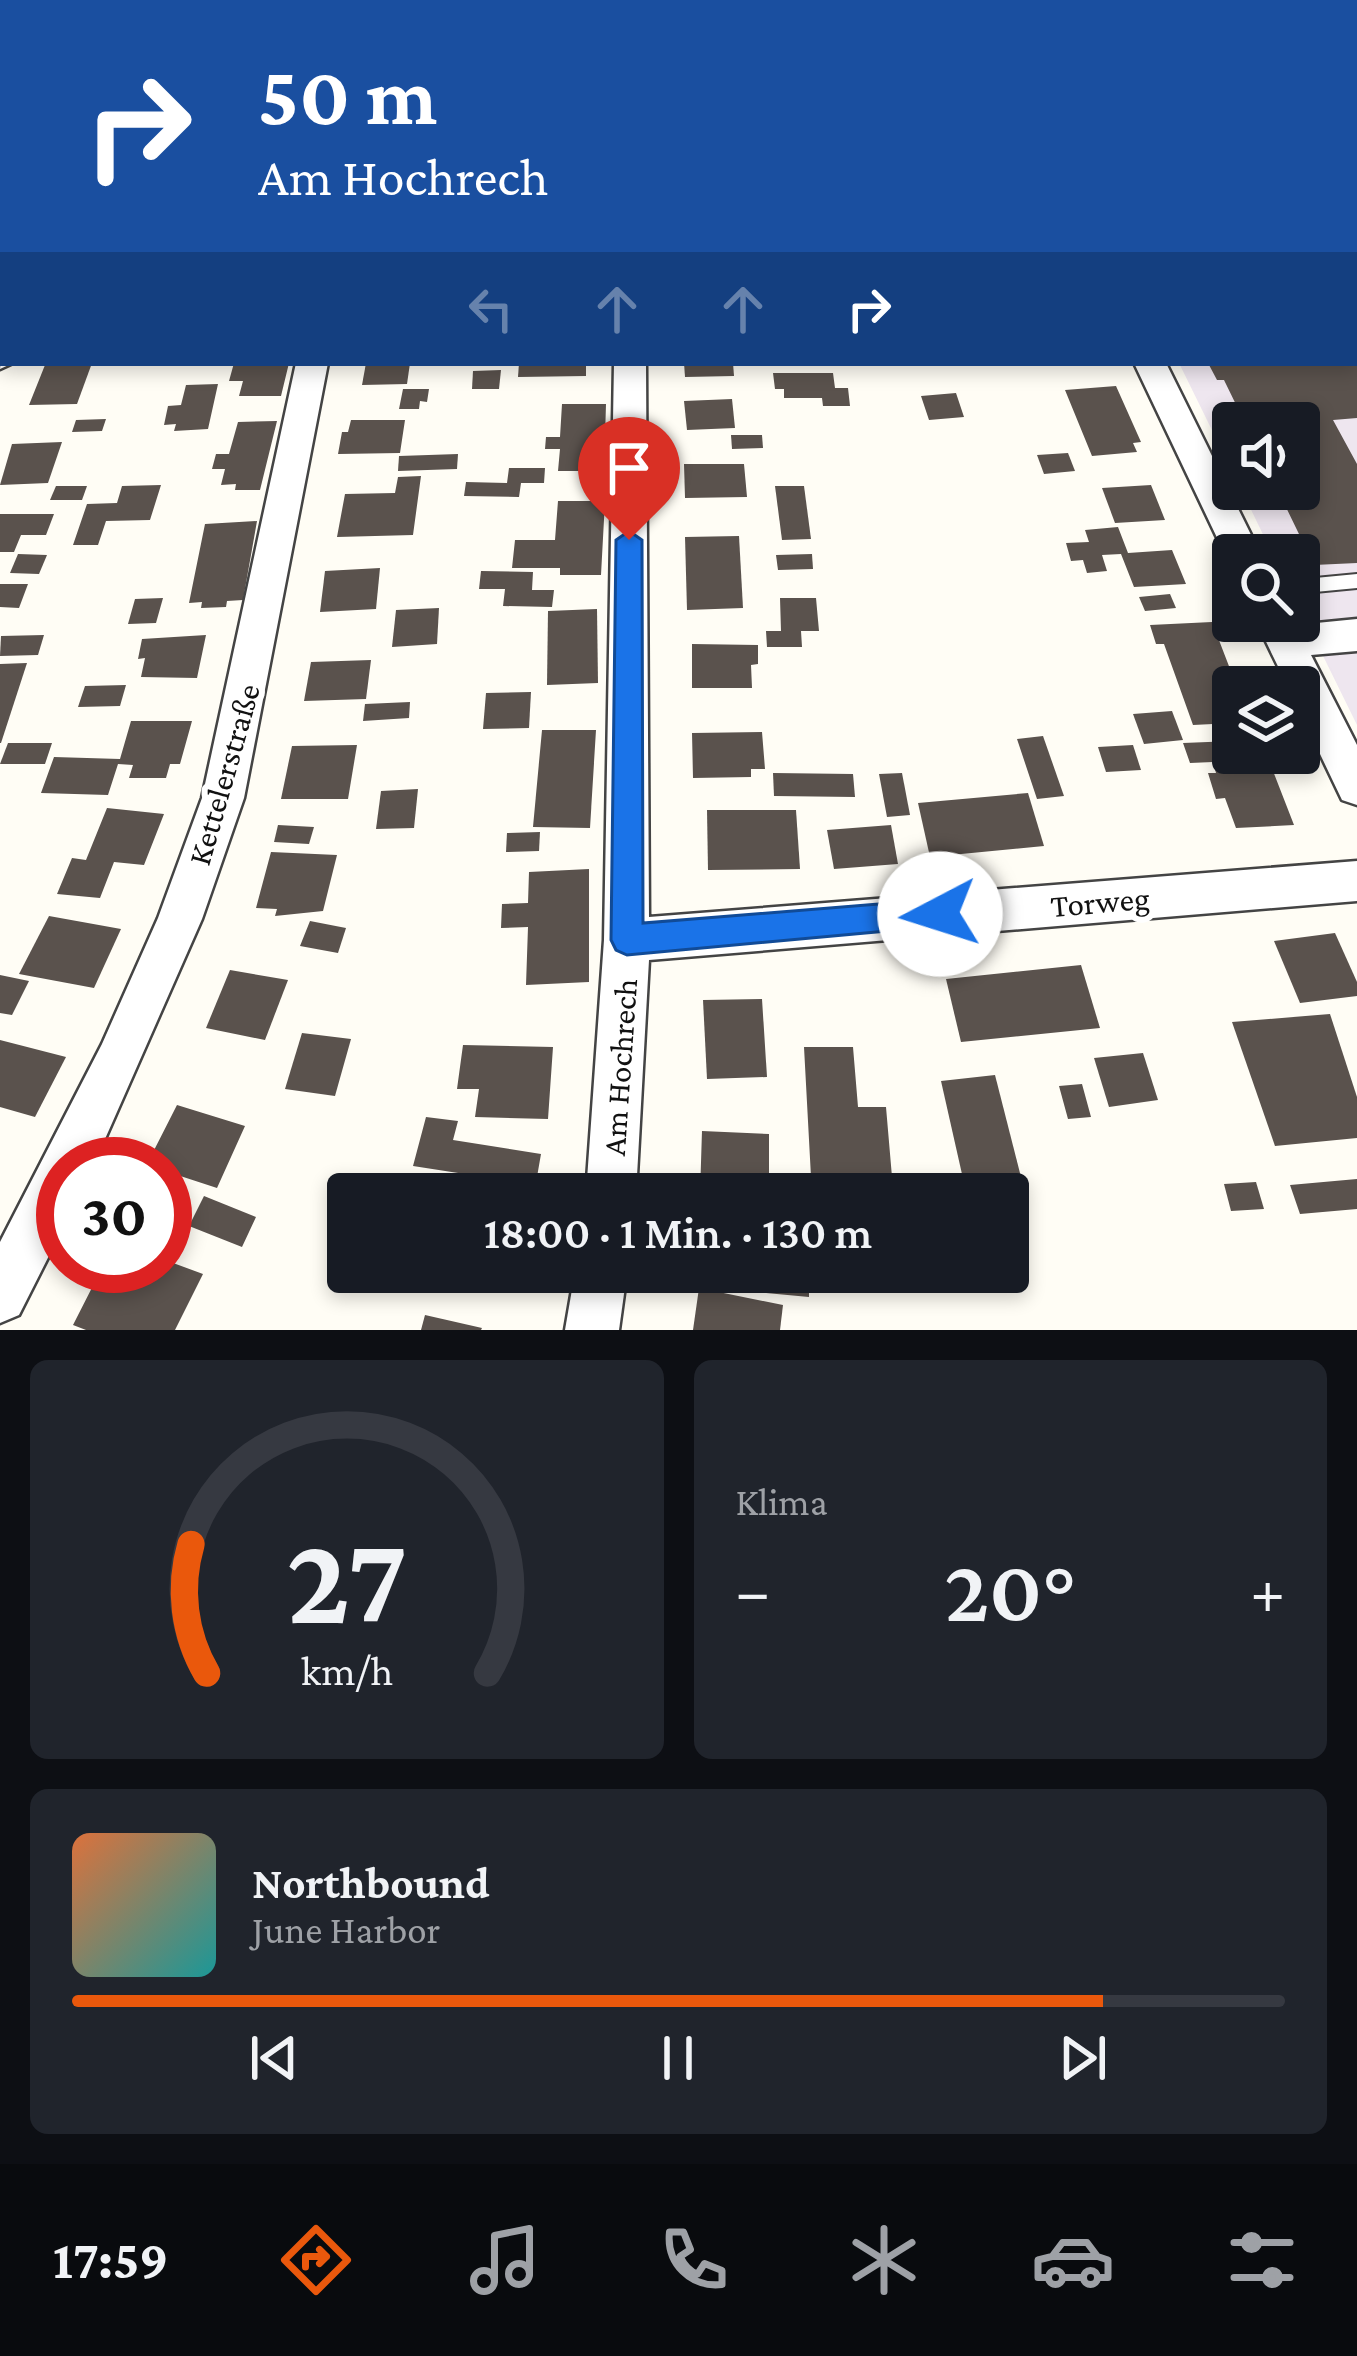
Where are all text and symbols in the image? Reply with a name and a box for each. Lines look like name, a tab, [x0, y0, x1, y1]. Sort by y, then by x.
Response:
icon: right	[60, 48, 216, 204]
text: 50 m	[258, 49, 437, 142]
text: Am Hochrech	[258, 147, 549, 207]
icon: left	[458, 276, 524, 342]
icon: ahead	[584, 276, 650, 342]
icon: ahead	[710, 276, 776, 342]
icon: right	[836, 276, 902, 342]
map controls	[1212, 402, 1320, 774]
button: sound	[1212, 402, 1320, 510]
pin	[578, 417, 680, 540]
icon: arrive	[596, 435, 662, 501]
button: search	[1212, 534, 1320, 642]
button: layers	[1212, 666, 1320, 774]
street label: Kettelerstraße	[180, 679, 267, 869]
position arrow	[877, 851, 1003, 977]
street label: Torweg	[1049, 879, 1151, 924]
street label: Am Hochrech	[595, 977, 644, 1157]
speed limit sign: 30	[36, 1137, 192, 1293]
text: 18:00 · 1 Min. · 130 m	[484, 1208, 872, 1258]
text: Klima	[736, 1480, 828, 1523]
text: 27	[286, 1510, 407, 1649]
text: 20°	[944, 1540, 1076, 1640]
text: −	[736, 1554, 770, 1627]
text: +	[1250, 1554, 1285, 1627]
text: km/h	[301, 1646, 393, 1693]
text: Northbound	[252, 1858, 490, 1908]
text: June Harbor	[252, 1908, 440, 1951]
icon: previous	[241, 2025, 307, 2091]
icon: pause	[645, 2025, 711, 2091]
icon: next	[1050, 2025, 1116, 2091]
icon: directions	[274, 2218, 358, 2302]
icon: music	[463, 2218, 547, 2302]
icon: phone	[652, 2218, 736, 2302]
icon: climate	[842, 2218, 926, 2302]
icon: car	[1031, 2218, 1115, 2302]
icon: filters	[1220, 2218, 1304, 2302]
text: 17:59	[53, 2230, 168, 2290]

